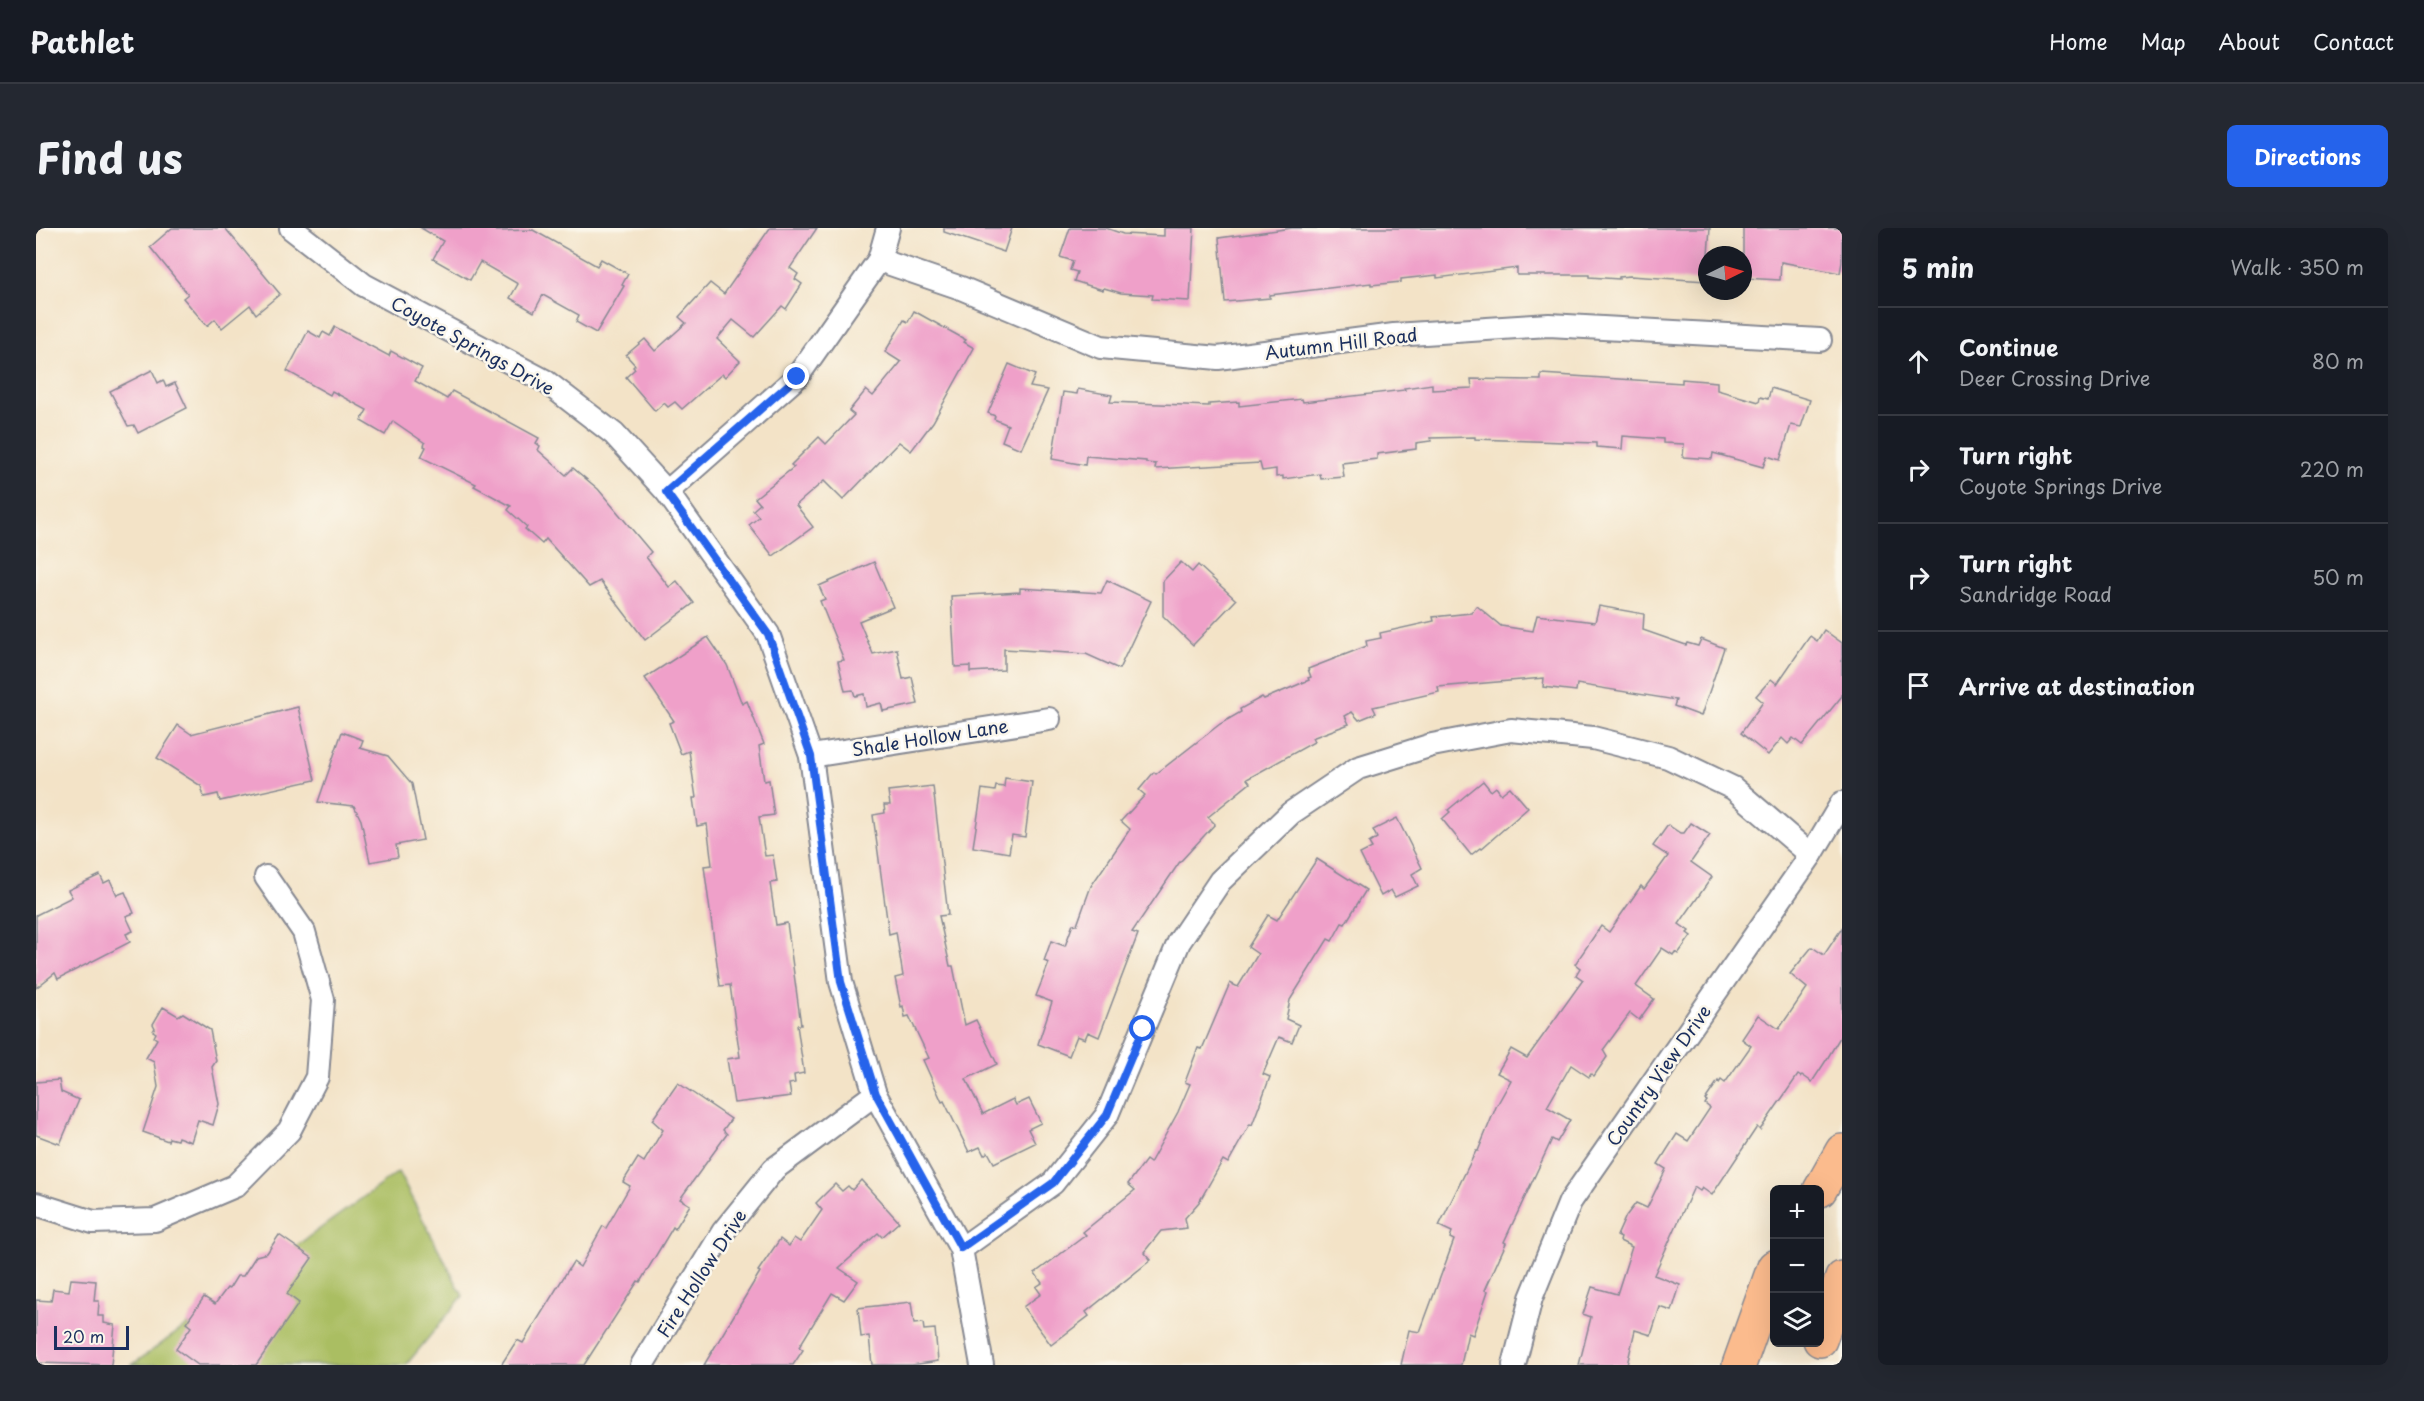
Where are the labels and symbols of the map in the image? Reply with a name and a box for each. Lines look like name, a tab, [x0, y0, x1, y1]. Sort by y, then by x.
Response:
north arrow	[1698, 246, 1752, 300]
street label: Coyote Springs Drive	[386, 289, 560, 401]
street label: Autumn Hill Road	[1263, 320, 1419, 366]
route end	[783, 363, 809, 389]
street label: Shale Hollow Lane	[850, 711, 1010, 763]
street label: Country View Drive	[1599, 999, 1717, 1151]
route start	[1129, 1015, 1155, 1041]
street label: Fire Hollow Drive	[649, 1204, 753, 1342]
scale bar	[54, 1323, 129, 1350]

